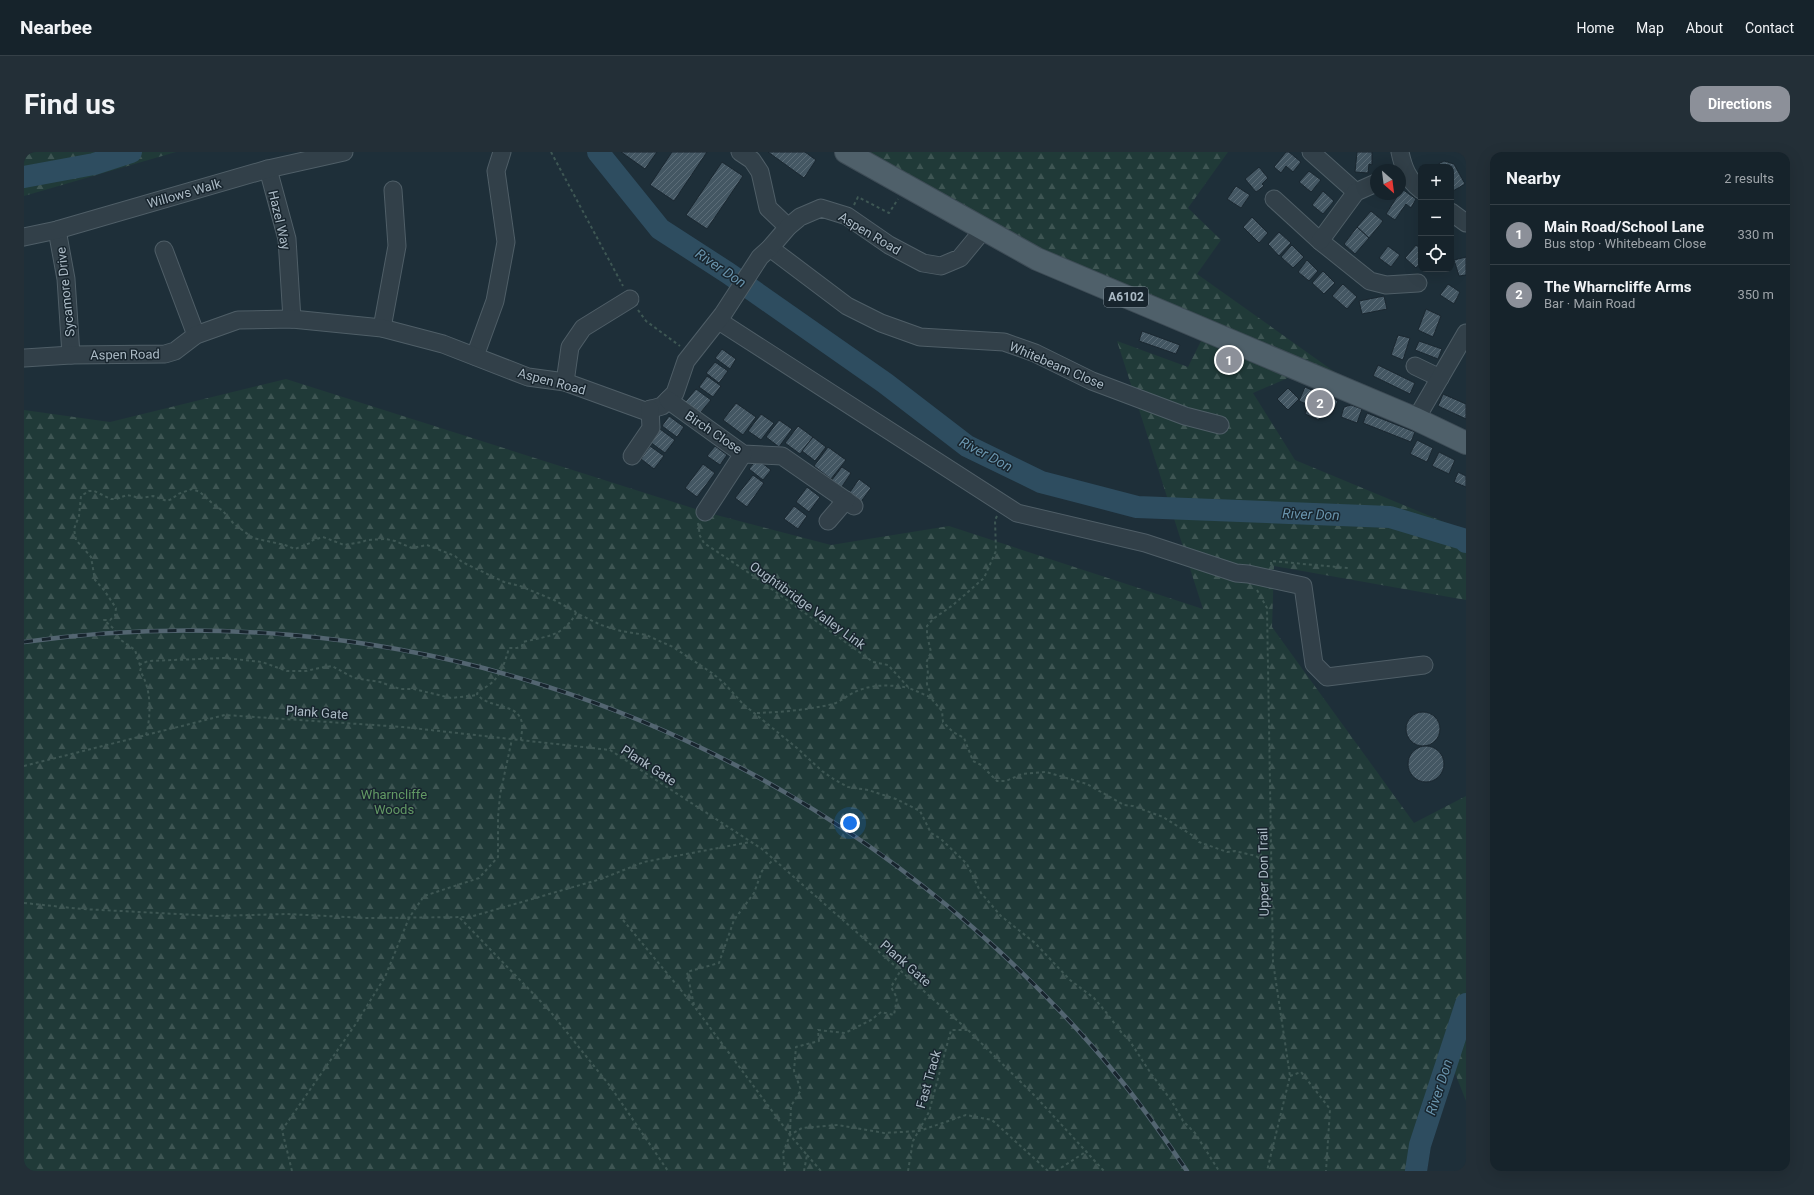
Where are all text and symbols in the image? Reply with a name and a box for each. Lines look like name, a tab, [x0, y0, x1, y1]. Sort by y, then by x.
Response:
text: Nearbee	[20, 16, 92, 39]
text: Home	[1576, 20, 1614, 36]
text: Map	[1636, 20, 1664, 36]
text: About	[1686, 20, 1723, 36]
text: Contact	[1745, 20, 1794, 36]
button: Directions	[1690, 86, 1790, 122]
text: Find us	[24, 88, 115, 121]
north arrow	[1370, 164, 1406, 200]
map controls	[1418, 164, 1454, 272]
button: +	[1418, 164, 1454, 200]
text: Nearby	[1506, 168, 1561, 188]
text: 2 results	[1724, 171, 1774, 186]
street label: Willows Walk	[145, 176, 223, 211]
street label: Hazel Way	[265, 189, 294, 251]
button: −	[1418, 200, 1454, 236]
street label: Aspen Road	[836, 209, 903, 258]
text: Main Road/School Lane	[1544, 218, 1704, 236]
text: 1	[1515, 227, 1523, 242]
text: 330 m	[1737, 227, 1774, 242]
button: locate	[1418, 236, 1454, 272]
text: Bus stop · Whitebeam Close	[1544, 236, 1706, 251]
water label: River Don	[693, 245, 749, 291]
street label: Sycamore Drive	[53, 246, 78, 338]
text: The Wharncliffe Arms	[1544, 278, 1691, 296]
road number: A6102	[1104, 287, 1148, 307]
text: 2	[1515, 287, 1523, 302]
text: 350 m	[1737, 287, 1774, 302]
text: Bar · Main Road	[1544, 296, 1635, 311]
street label: Whitebeam Close	[1007, 339, 1107, 392]
pin: 1	[1216, 345, 1242, 375]
street label: Aspen Road	[90, 346, 160, 363]
street label: Aspen Road	[516, 365, 587, 398]
pin: 2	[1307, 388, 1333, 418]
street label: Birch Close	[682, 408, 745, 457]
water label: River Don	[957, 433, 1015, 475]
water label: River Don	[1282, 505, 1340, 523]
street label: Oughtibridge Valley Link	[747, 558, 869, 653]
street label: Plank Gate	[285, 703, 349, 722]
street label: Plank Gate	[618, 742, 679, 789]
park label: Wharncliffe Woods	[361, 787, 427, 817]
your location	[840, 813, 860, 833]
street label: Upper Don Trail	[1255, 828, 1272, 916]
street label: Plank Gate	[877, 937, 934, 990]
street label: Fast Track	[913, 1048, 944, 1110]
water label: River Don	[1422, 1057, 1456, 1117]

